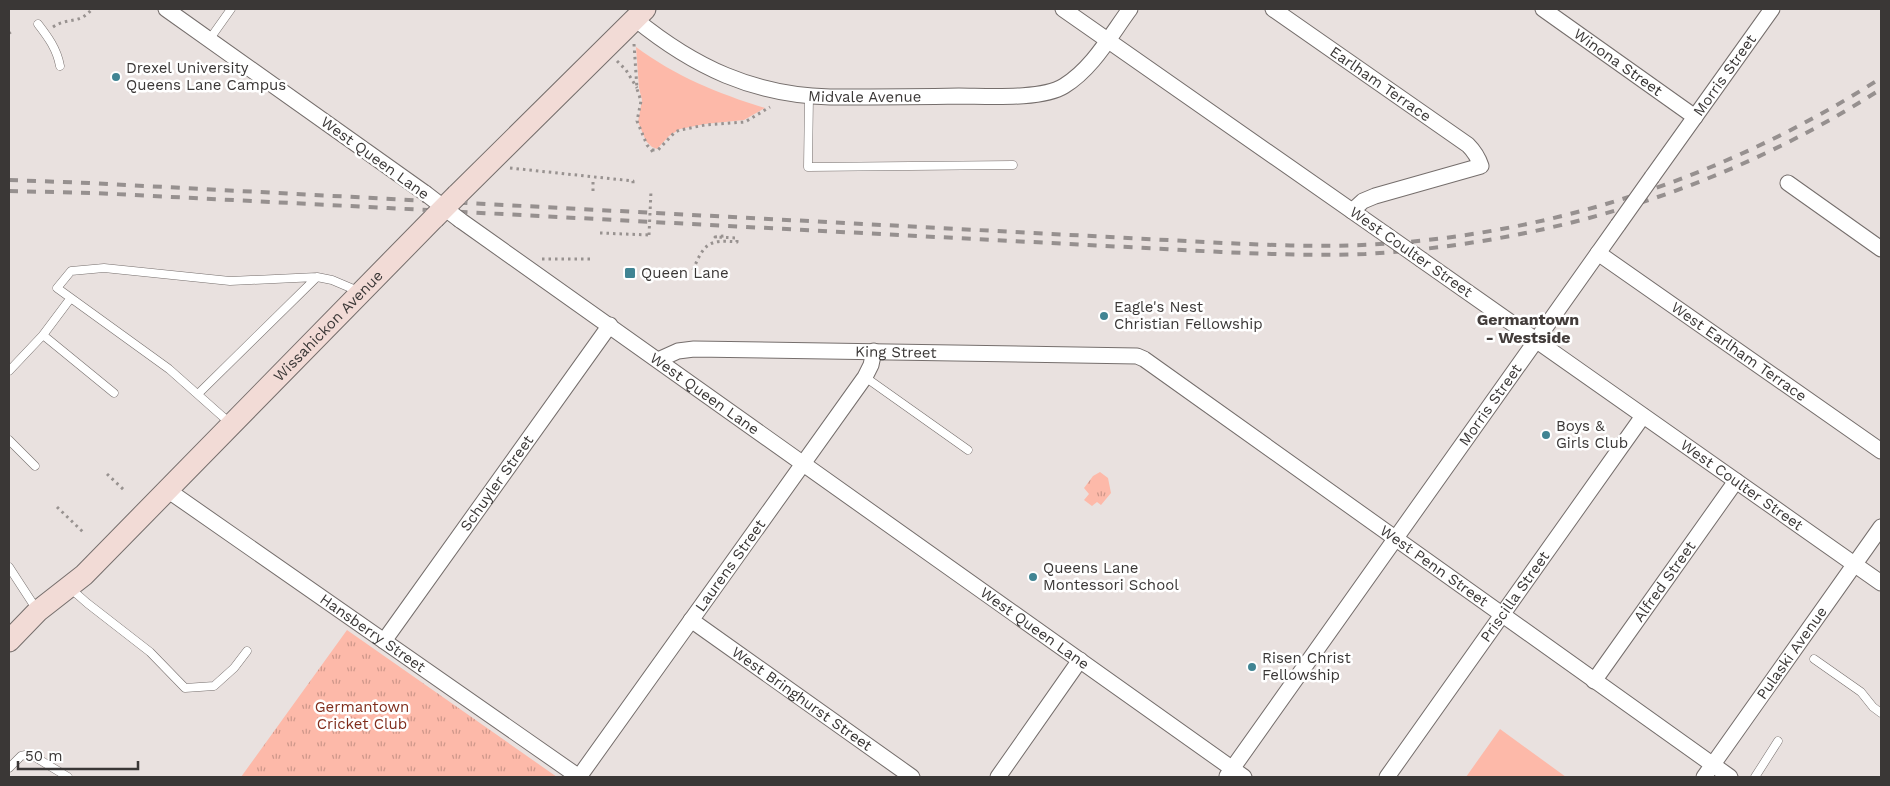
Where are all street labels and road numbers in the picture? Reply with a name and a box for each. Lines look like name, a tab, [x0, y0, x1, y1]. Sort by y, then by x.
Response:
street label: Winona Street	[1570, 25, 1666, 100]
street label: Morris Street	[1689, 30, 1760, 120]
street label: Earlham Terrace	[1326, 42, 1435, 125]
street label: Midvale Avenue	[807, 87, 921, 106]
street label: West Queen Lane	[317, 113, 433, 203]
street label: West Coulter Street	[1346, 203, 1476, 302]
street label: Wissahickon Avenue	[270, 267, 387, 385]
street label: West Earlham Terrace	[1668, 298, 1810, 405]
street label: King Street	[855, 343, 937, 362]
street label: West Queen Lane	[647, 349, 763, 439]
street label: Morris Street	[1455, 360, 1526, 449]
street label: Schuyler Street	[456, 431, 538, 535]
street label: West Coulter Street	[1677, 436, 1807, 535]
street label: Laurens Street	[691, 515, 770, 615]
street label: West Penn Street	[1377, 521, 1492, 611]
street label: Alfred Street	[1630, 537, 1700, 625]
street label: Priscilla Street	[1476, 547, 1554, 646]
street label: West Queen Lane	[977, 583, 1093, 673]
street label: Hansberry Street	[316, 590, 430, 677]
street label: Pulaski Avenue	[1753, 603, 1831, 703]
street label: West Bringhurst Street	[728, 643, 876, 755]

